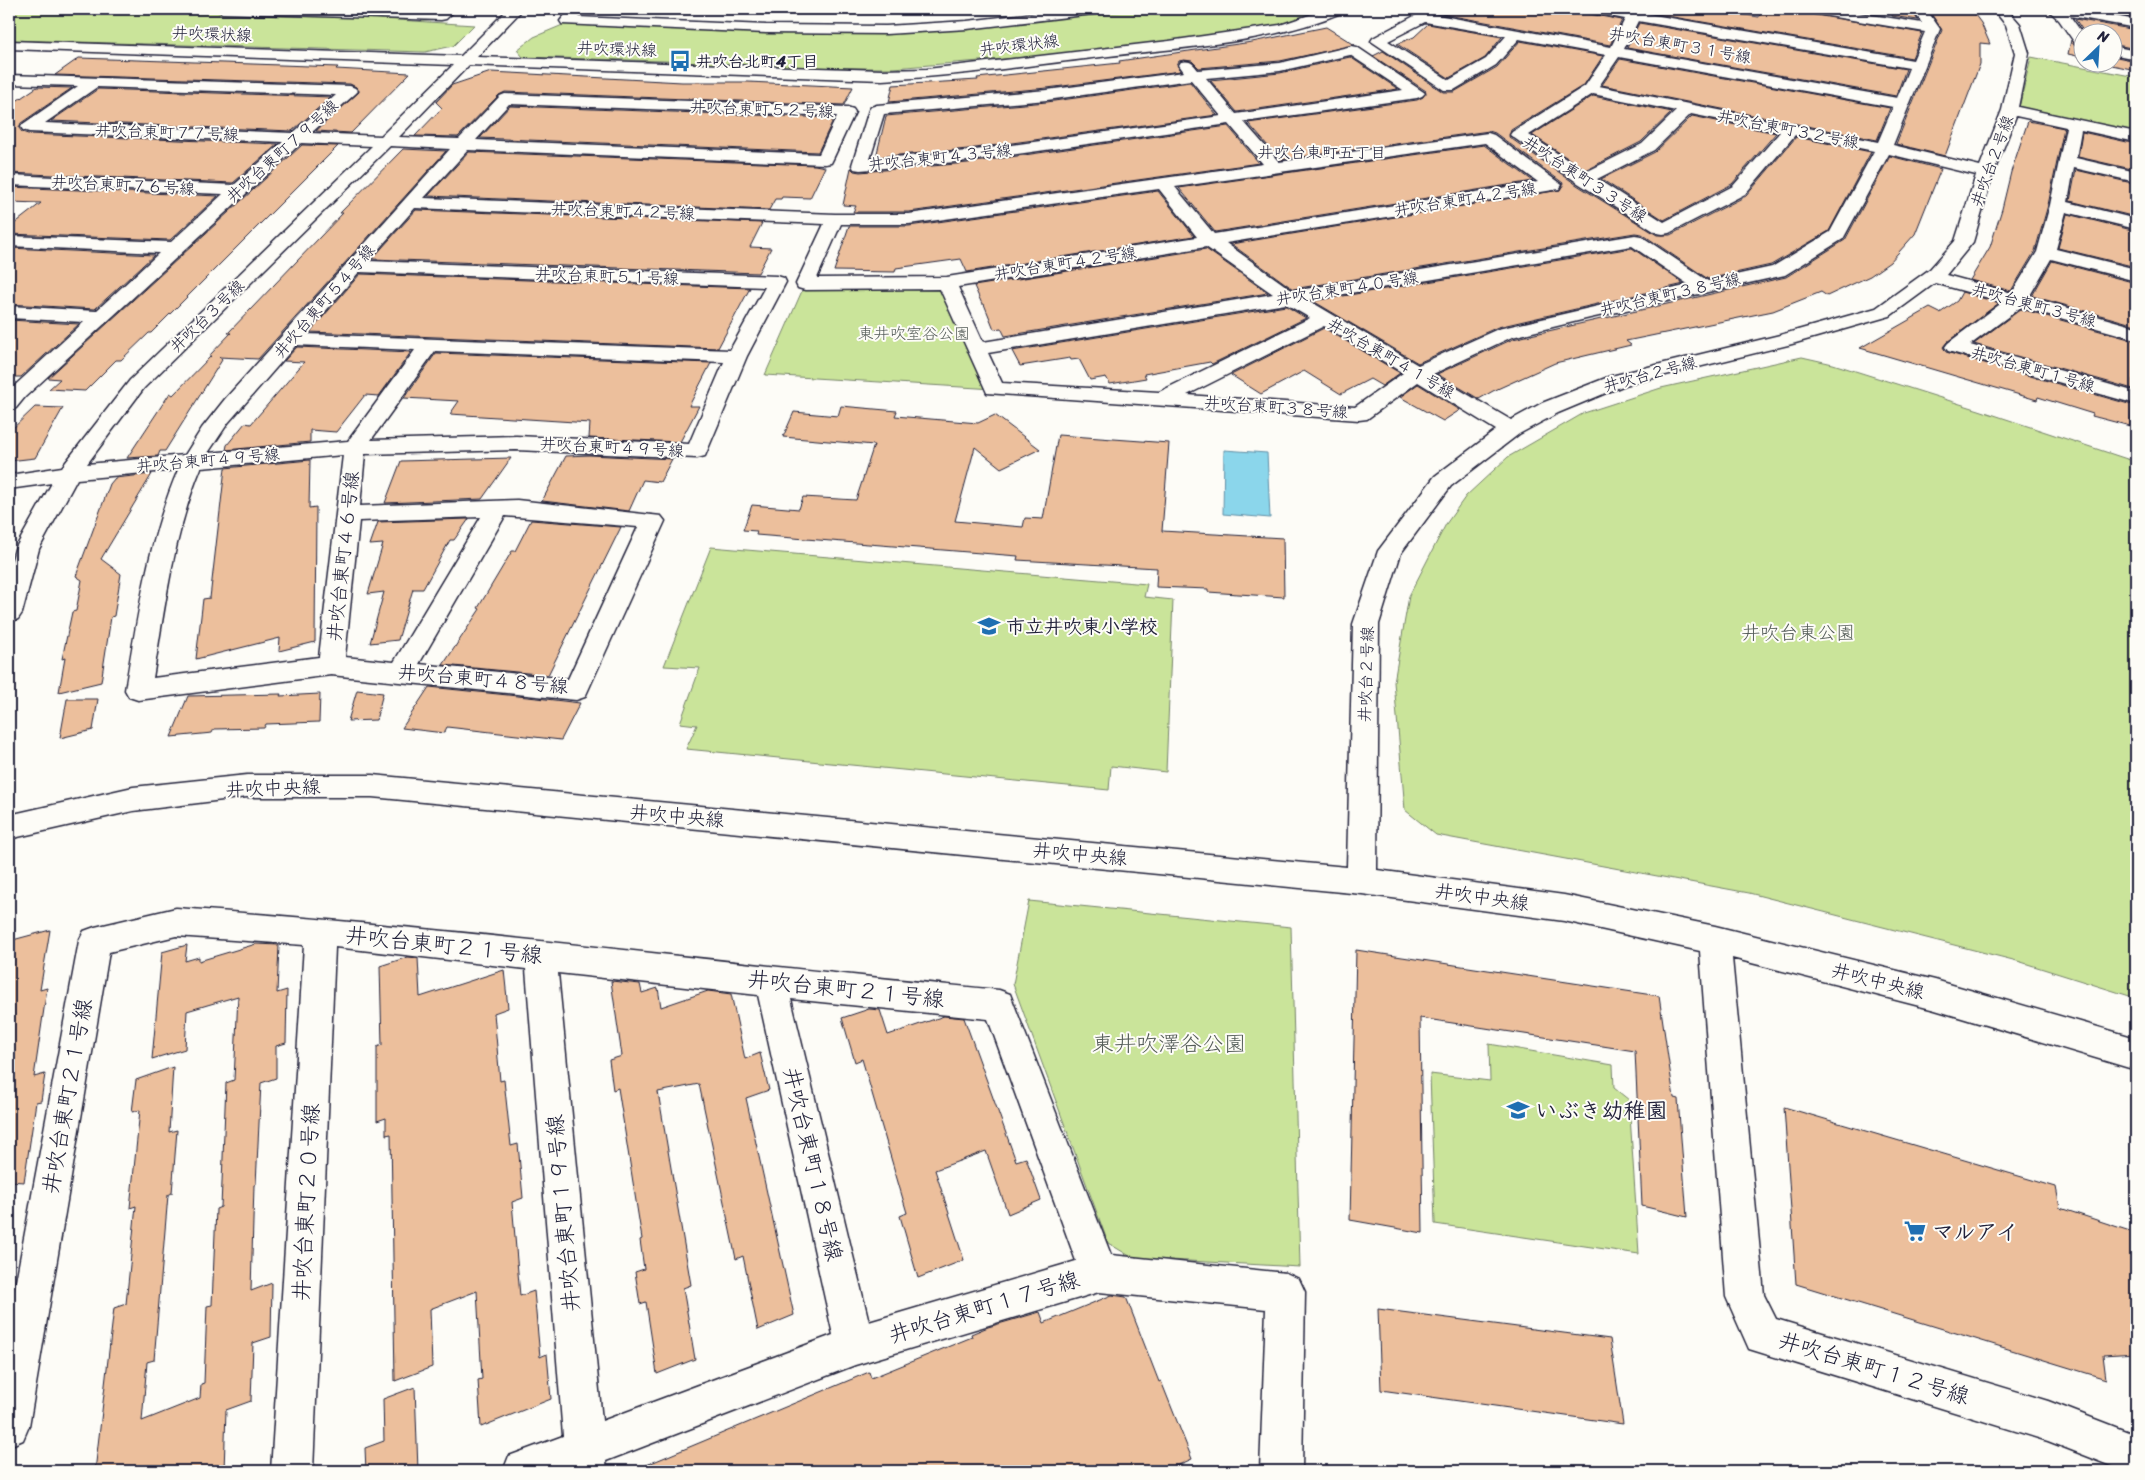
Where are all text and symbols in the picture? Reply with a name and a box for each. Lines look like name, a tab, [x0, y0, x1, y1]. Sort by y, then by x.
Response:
street label: 井吹環状線	[172, 18, 252, 50]
street label: 井吹台東町３１号線	[1607, 18, 1753, 72]
north arrow	[2072, 22, 2122, 72]
text: N	[2093, 23, 2113, 50]
street label: 井吹環状線	[978, 26, 1060, 64]
street label: 井吹環状線	[577, 33, 657, 65]
place label: 井吹台北町4丁目	[696, 47, 818, 76]
bus stop icon: 井吹台北町4丁目	[667, 48, 693, 74]
street label: 井吹台東町７９号線	[219, 92, 345, 210]
street label: 井吹台東町５２号線	[690, 92, 834, 126]
street label: 井吹台東町３２号線	[1715, 101, 1861, 157]
street label: 井吹台２号線	[1962, 111, 2022, 211]
street label: 井吹台東町７７号線	[95, 115, 239, 149]
street label: 井吹台東町３３号線	[1517, 128, 1653, 230]
street label: 井吹台東町４３号線	[867, 135, 1013, 179]
district label: 井吹台東町五丁目	[1258, 138, 1386, 167]
street label: 井吹台東町７６号線	[50, 167, 196, 203]
street label: 井吹台東町４２号線	[1392, 173, 1538, 225]
street label: 井吹台東町４２号線	[551, 194, 695, 228]
street label: 井吹台東町５４号線	[266, 237, 382, 365]
street label: 井吹台東町４２号線	[992, 237, 1138, 289]
street label: 井吹台東町５１号線	[535, 259, 679, 293]
street label: 井吹台東町４０号線	[1274, 262, 1420, 314]
street label: 井吹台東町３８号線	[1597, 264, 1743, 324]
street label: 井吹台３号線	[162, 272, 252, 360]
street label: 井吹台東町３号線	[1968, 274, 2100, 336]
street label: 井吹台東町４１号線	[1321, 309, 1461, 407]
park label: 東井吹室谷公園	[858, 319, 970, 348]
street label: 井吹台東町１号線	[1967, 337, 2099, 401]
street label: 井吹台２号線	[1600, 348, 1700, 400]
street label: 井吹台東町３８号線	[1203, 388, 1349, 426]
street label: 井吹台東町４９号線	[539, 429, 685, 465]
street label: 井吹台東町４９号線	[135, 439, 281, 481]
street label: 井吹台東町４６号線	[318, 469, 368, 643]
place label: 市立井吹東小学校	[1006, 610, 1158, 643]
school or university icon: 市立井吹東小学校	[976, 613, 1002, 639]
park label: 井吹台東公園	[1741, 616, 1855, 649]
street label: 井吹台２号線	[1350, 626, 1382, 722]
street label: 井吹台東町４８号線	[396, 655, 570, 703]
street label: 井吹中央線	[225, 770, 321, 806]
street label: 井吹中央線	[628, 795, 726, 837]
street label: 井吹中央線	[1031, 833, 1129, 875]
street label: 井吹中央線	[1433, 874, 1531, 920]
street label: 井吹台東町２１号線	[343, 915, 545, 975]
street label: 井吹中央線	[1828, 953, 1928, 1009]
street label: 井吹台東町２１号線	[745, 959, 947, 1019]
street label: 井吹台東町２１号線	[31, 995, 103, 1197]
park label: 東井吹澤谷公園	[1092, 1024, 1246, 1063]
street label: 井吹台東町１８号線	[772, 1063, 854, 1265]
place label: いぶき幼稚園	[1535, 1091, 1667, 1130]
school or university icon: いぶき幼稚園	[1505, 1097, 1531, 1123]
street label: 井吹台東町２０号線	[281, 1102, 331, 1302]
street label: 井吹台東町１９号線	[535, 1113, 591, 1313]
place label: マルアイ	[1932, 1212, 2018, 1251]
supermarket icon: マルアイ	[1902, 1218, 1928, 1244]
street label: 井吹台東町１７号線	[884, 1259, 1084, 1355]
street label: 井吹台東町１２号線	[1774, 1320, 1974, 1416]

